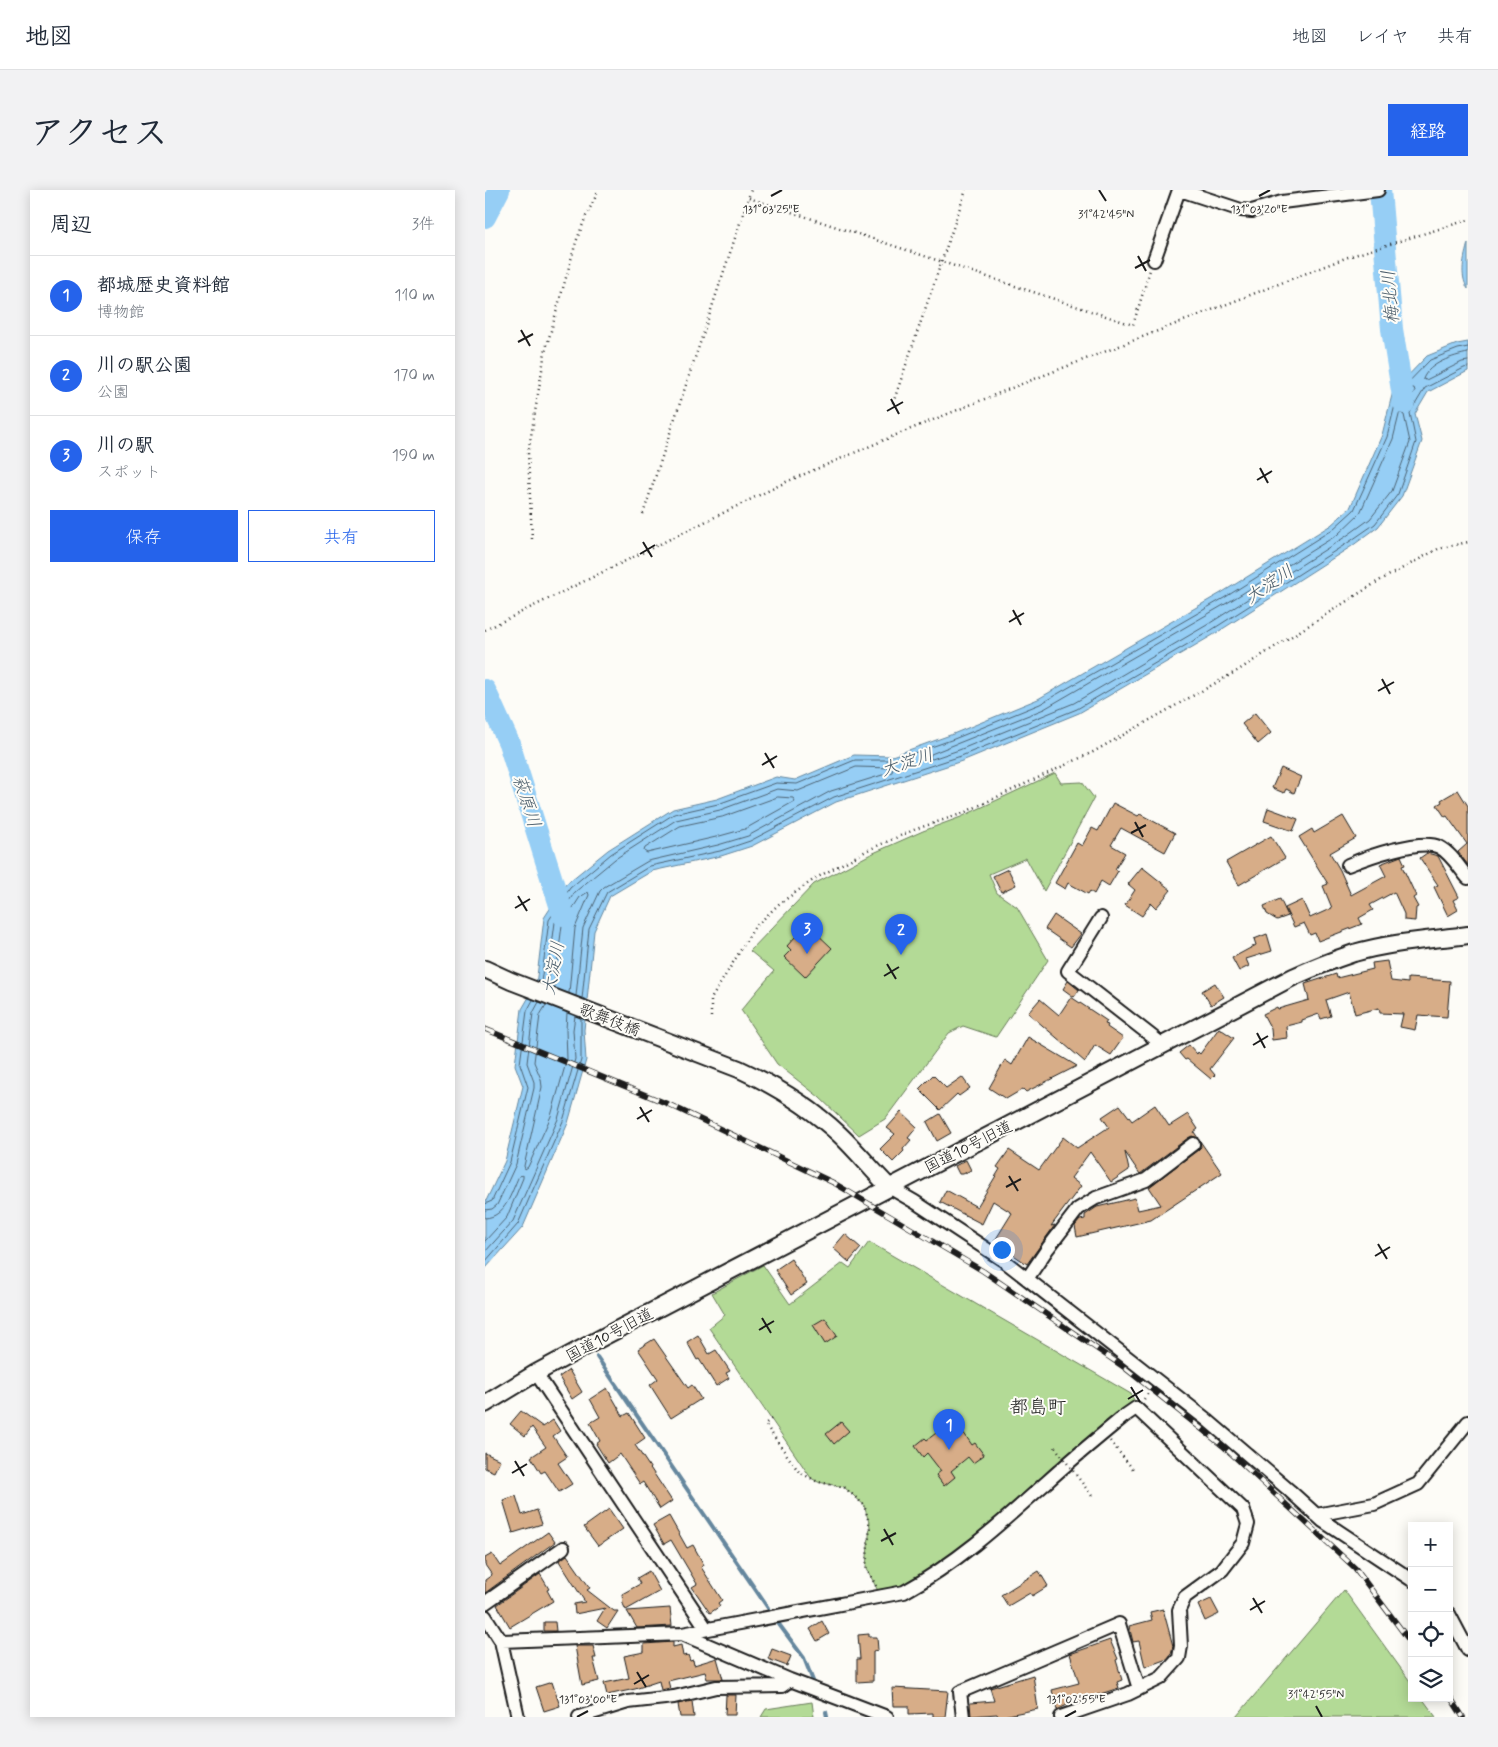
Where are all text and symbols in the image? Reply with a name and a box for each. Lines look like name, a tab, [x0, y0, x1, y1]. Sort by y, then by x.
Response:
text: 地図	[25, 22, 73, 53]
text: 地図	[1292, 25, 1328, 49]
text: レイヤ	[1356, 25, 1409, 49]
text: 共有	[1437, 25, 1473, 49]
button: 経路	[1388, 104, 1468, 156]
text: アクセス	[30, 111, 168, 157]
text: 131°03'25"E	[742, 202, 800, 218]
text: 131°03'20"E	[1230, 202, 1288, 218]
text: 31°42'45"N	[1078, 207, 1134, 223]
text: 周辺	[50, 211, 92, 239]
text: 3件	[412, 214, 435, 235]
water label: 梅北川	[1377, 269, 1405, 325]
text: 都城歴史資料館	[97, 273, 230, 298]
text: 1	[62, 285, 70, 306]
text: 110 m	[394, 285, 435, 306]
text: 博物館	[97, 302, 145, 323]
text: 川の駅公園	[97, 353, 192, 378]
text: 2	[62, 365, 70, 386]
text: 170 m	[393, 365, 435, 386]
text: 公園	[97, 382, 129, 403]
text: 川の駅	[97, 433, 154, 458]
text: 3	[62, 445, 70, 466]
text: 190 m	[392, 445, 435, 466]
text: スポット	[97, 462, 161, 483]
button: 保存	[50, 510, 238, 562]
button: 共有	[248, 510, 435, 562]
water label: 大淀川	[1240, 560, 1299, 610]
water label: 大淀川	[878, 743, 937, 783]
water label: 萩原川	[506, 772, 546, 831]
pin: 3	[791, 913, 823, 954]
pin: 2	[885, 914, 917, 955]
water label: 大淀川	[537, 939, 571, 997]
street label: 歌舞伎橋	[576, 999, 643, 1042]
street label: 国道10号旧道	[921, 1116, 1016, 1179]
your location	[989, 1237, 1015, 1263]
street label: 国道10号旧道	[562, 1303, 657, 1367]
district label: 都島町	[1009, 1395, 1067, 1420]
pin: 1	[933, 1409, 965, 1450]
map controls	[1408, 1522, 1453, 1702]
button: +	[1408, 1522, 1453, 1567]
button: −	[1408, 1567, 1453, 1612]
button: locate	[1408, 1612, 1453, 1657]
button: layers	[1408, 1657, 1453, 1702]
text: 31°42'55"N	[1288, 1687, 1344, 1703]
text: 131°03'00"E	[559, 1692, 617, 1708]
text: 131°02'55"E	[1046, 1692, 1106, 1708]

